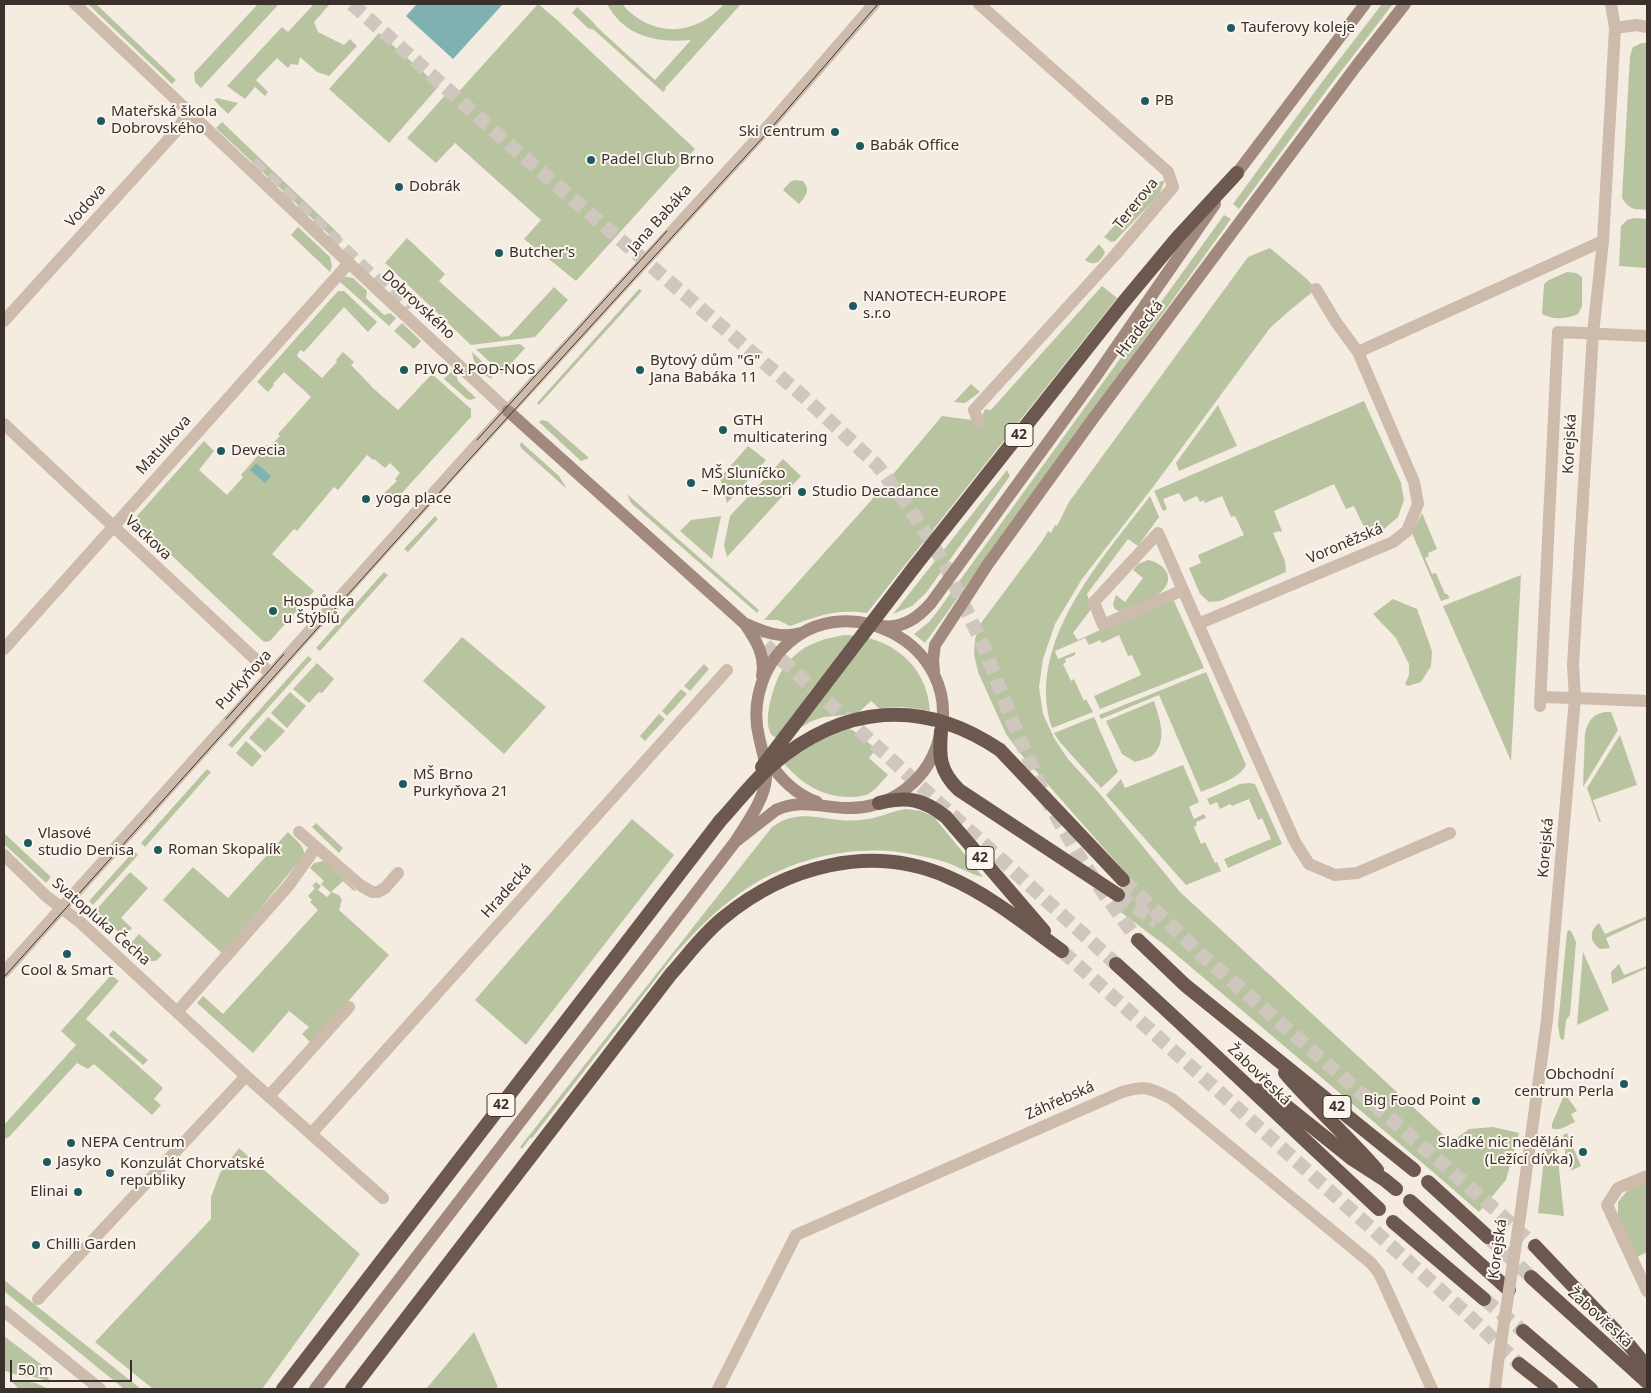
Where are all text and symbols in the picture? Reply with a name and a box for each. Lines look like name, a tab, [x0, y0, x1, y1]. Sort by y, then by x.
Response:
place label: Tauferovy koleje	[1241, 19, 1355, 37]
marker: Tauferovy koleje	[1225, 22, 1237, 34]
place label: PB	[1155, 92, 1174, 110]
marker: PB	[1139, 95, 1151, 107]
place label: Mateřská škola Dobrovského	[111, 103, 217, 138]
marker: Mateřská škola Dobrovského	[95, 115, 107, 127]
place label: Ski Centrum	[739, 123, 825, 141]
marker: Ski Centrum	[829, 126, 841, 138]
place label: Babák Office	[870, 137, 959, 155]
marker: Babák Office	[854, 140, 866, 152]
place label: Padel Club Brno	[601, 151, 714, 169]
marker: Padel Club Brno	[585, 154, 597, 166]
street label: Tererova	[1110, 175, 1162, 233]
place label: Dobrák	[409, 178, 461, 196]
street label: Vodova	[62, 181, 110, 231]
marker: Dobrák	[393, 181, 405, 193]
street label: Jana Babáka	[624, 181, 696, 257]
place label: Butcher's	[509, 244, 575, 262]
marker: Butcher's	[493, 247, 505, 259]
street label: Dobrovského	[378, 267, 458, 343]
place label: NANOTECH-EUROPE s.r.o	[863, 288, 1007, 323]
street label: Hradecká	[1113, 297, 1167, 361]
marker: NANOTECH-EUROPE s.r.o	[847, 300, 859, 312]
place label: Bytový dům "G" Jana Babáka 11	[650, 352, 760, 387]
place label: PIVO & POD-NOS	[414, 361, 535, 379]
marker: PIVO & POD-NOS	[398, 364, 410, 376]
marker: Bytový dům "G" Jana Babáka 11	[634, 364, 646, 376]
street label: Matulkova	[133, 412, 195, 478]
place label: GTH multicatering	[733, 412, 827, 447]
street label: Korejská	[1559, 413, 1581, 475]
marker: GTH multicatering	[717, 424, 729, 436]
road number: 42	[1005, 424, 1033, 446]
place label: Devecia	[231, 442, 286, 460]
marker: Devecia	[215, 445, 227, 457]
place label: MŠ Sluníčko – Montessori	[701, 465, 792, 500]
marker: MŠ Sluníčko – Montessori	[685, 477, 697, 489]
place label: Studio Decadance	[812, 483, 939, 501]
marker: Studio Decadance	[796, 486, 808, 498]
place label: yoga place	[376, 490, 451, 508]
marker: yoga place	[360, 493, 372, 505]
street label: Vackova	[121, 512, 175, 564]
street label: Voroněžská	[1304, 520, 1386, 568]
place label: Hospůdka u Štýblů	[283, 593, 355, 628]
marker: Hospůdka u Štýblů	[267, 605, 279, 617]
street label: Purkyňova	[212, 646, 276, 714]
place label: MŠ Brno Purkyňova 21	[413, 766, 508, 801]
marker: MŠ Brno Purkyňova 21	[397, 778, 409, 790]
street label: Korejská	[1534, 817, 1558, 879]
place label: Vlasové studio Denisa	[38, 825, 134, 860]
marker: Vlasové studio Denisa	[22, 837, 34, 849]
place label: Roman Skopalík	[168, 841, 281, 859]
marker: Roman Skopalík	[152, 844, 164, 856]
road number: 42	[966, 846, 994, 870]
street label: Hradecká	[478, 860, 536, 922]
street label: Svatopluka Čecha	[48, 874, 154, 970]
marker: Cool & Smart	[61, 948, 73, 960]
place label: Cool & Smart	[21, 962, 113, 980]
street label: Žabovřeská	[1224, 1041, 1294, 1109]
place label: Obchodní centrum Perla	[1514, 1066, 1614, 1101]
street label: Záhřebská	[1023, 1078, 1097, 1124]
marker: Obchodní centrum Perla	[1618, 1078, 1630, 1090]
place label: Big Food Point	[1363, 1092, 1466, 1110]
road number: 42	[487, 1094, 515, 1116]
marker: Big Food Point	[1470, 1095, 1482, 1107]
road number: 42	[1323, 1096, 1351, 1118]
place label: NEPA Centrum	[81, 1134, 185, 1152]
place label: Sladké nic nedělání (Ležící dívka)	[1438, 1134, 1573, 1169]
marker: NEPA Centrum	[65, 1137, 77, 1149]
marker: Sladké nic nedělání (Ležící dívka)	[1577, 1146, 1589, 1158]
place label: Jasyko	[57, 1153, 101, 1171]
place label: Konzulát Chorvatské republiky	[120, 1155, 265, 1190]
marker: Jasyko	[41, 1156, 53, 1168]
marker: Konzulát Chorvatské republiky	[104, 1167, 116, 1179]
place label: Elinai	[30, 1183, 68, 1201]
marker: Elinai	[72, 1186, 84, 1198]
street label: Korejská	[1485, 1218, 1511, 1280]
place label: Chilli Garden	[46, 1236, 136, 1254]
marker: Chilli Garden	[30, 1239, 42, 1251]
street label: Žabovřeská	[1564, 1284, 1636, 1352]
scale bar	[12, 1350, 135, 1382]
text: 50 m	[18, 1359, 53, 1379]

